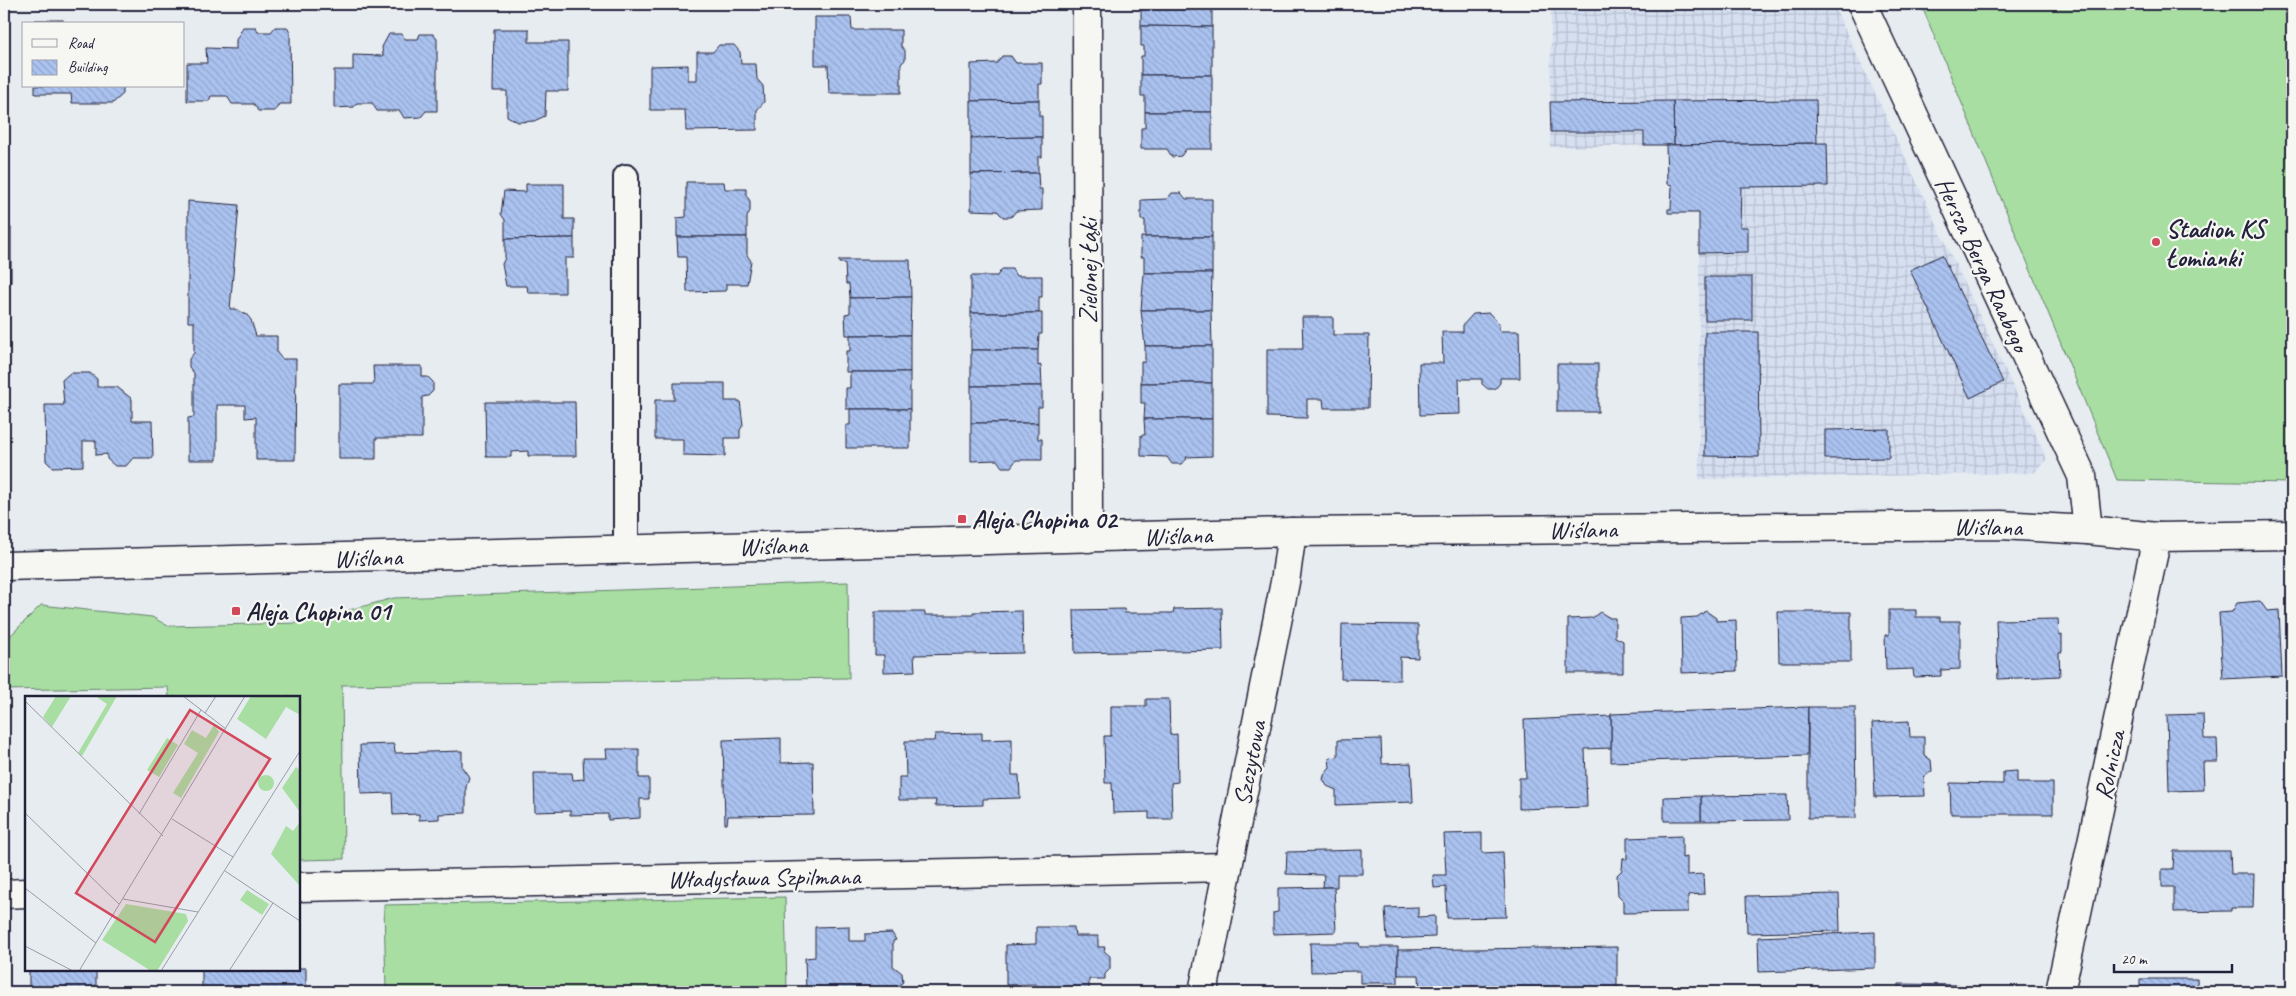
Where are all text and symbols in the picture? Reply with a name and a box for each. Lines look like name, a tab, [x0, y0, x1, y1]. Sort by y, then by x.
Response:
legend	[22, 22, 185, 88]
text: Road	[68, 34, 95, 53]
text: Building	[68, 58, 108, 77]
street label: Hersza Berga Raabego	[1928, 172, 2038, 360]
place label: Stadion KS Łomianki	[2166, 213, 2268, 274]
street label: Zielonej Łąki	[1073, 215, 1105, 324]
marker: Stadion KS Łomianki	[2150, 236, 2162, 248]
place label: Aleja Chopina 02	[972, 504, 1119, 536]
street label: Wiślana	[1954, 510, 2024, 544]
marker: Aleja Chopina 02	[956, 513, 968, 525]
street label: Wiślana	[1549, 513, 1619, 547]
street label: Wiślana	[1143, 519, 1215, 553]
street label: Wiślana	[738, 529, 810, 563]
street label: Wiślana	[333, 541, 405, 575]
place label: Aleja Chopina 01	[246, 596, 393, 628]
marker: Aleja Chopina 01	[230, 605, 242, 617]
inset map	[25, 696, 300, 971]
street label: Szczytowa	[1226, 716, 1274, 808]
street label: Rolnicza	[2087, 725, 2133, 803]
street label: Władysława Szpilmana	[667, 860, 863, 896]
scale bar	[2114, 941, 2231, 973]
text: 20 m	[2121, 950, 2148, 969]

